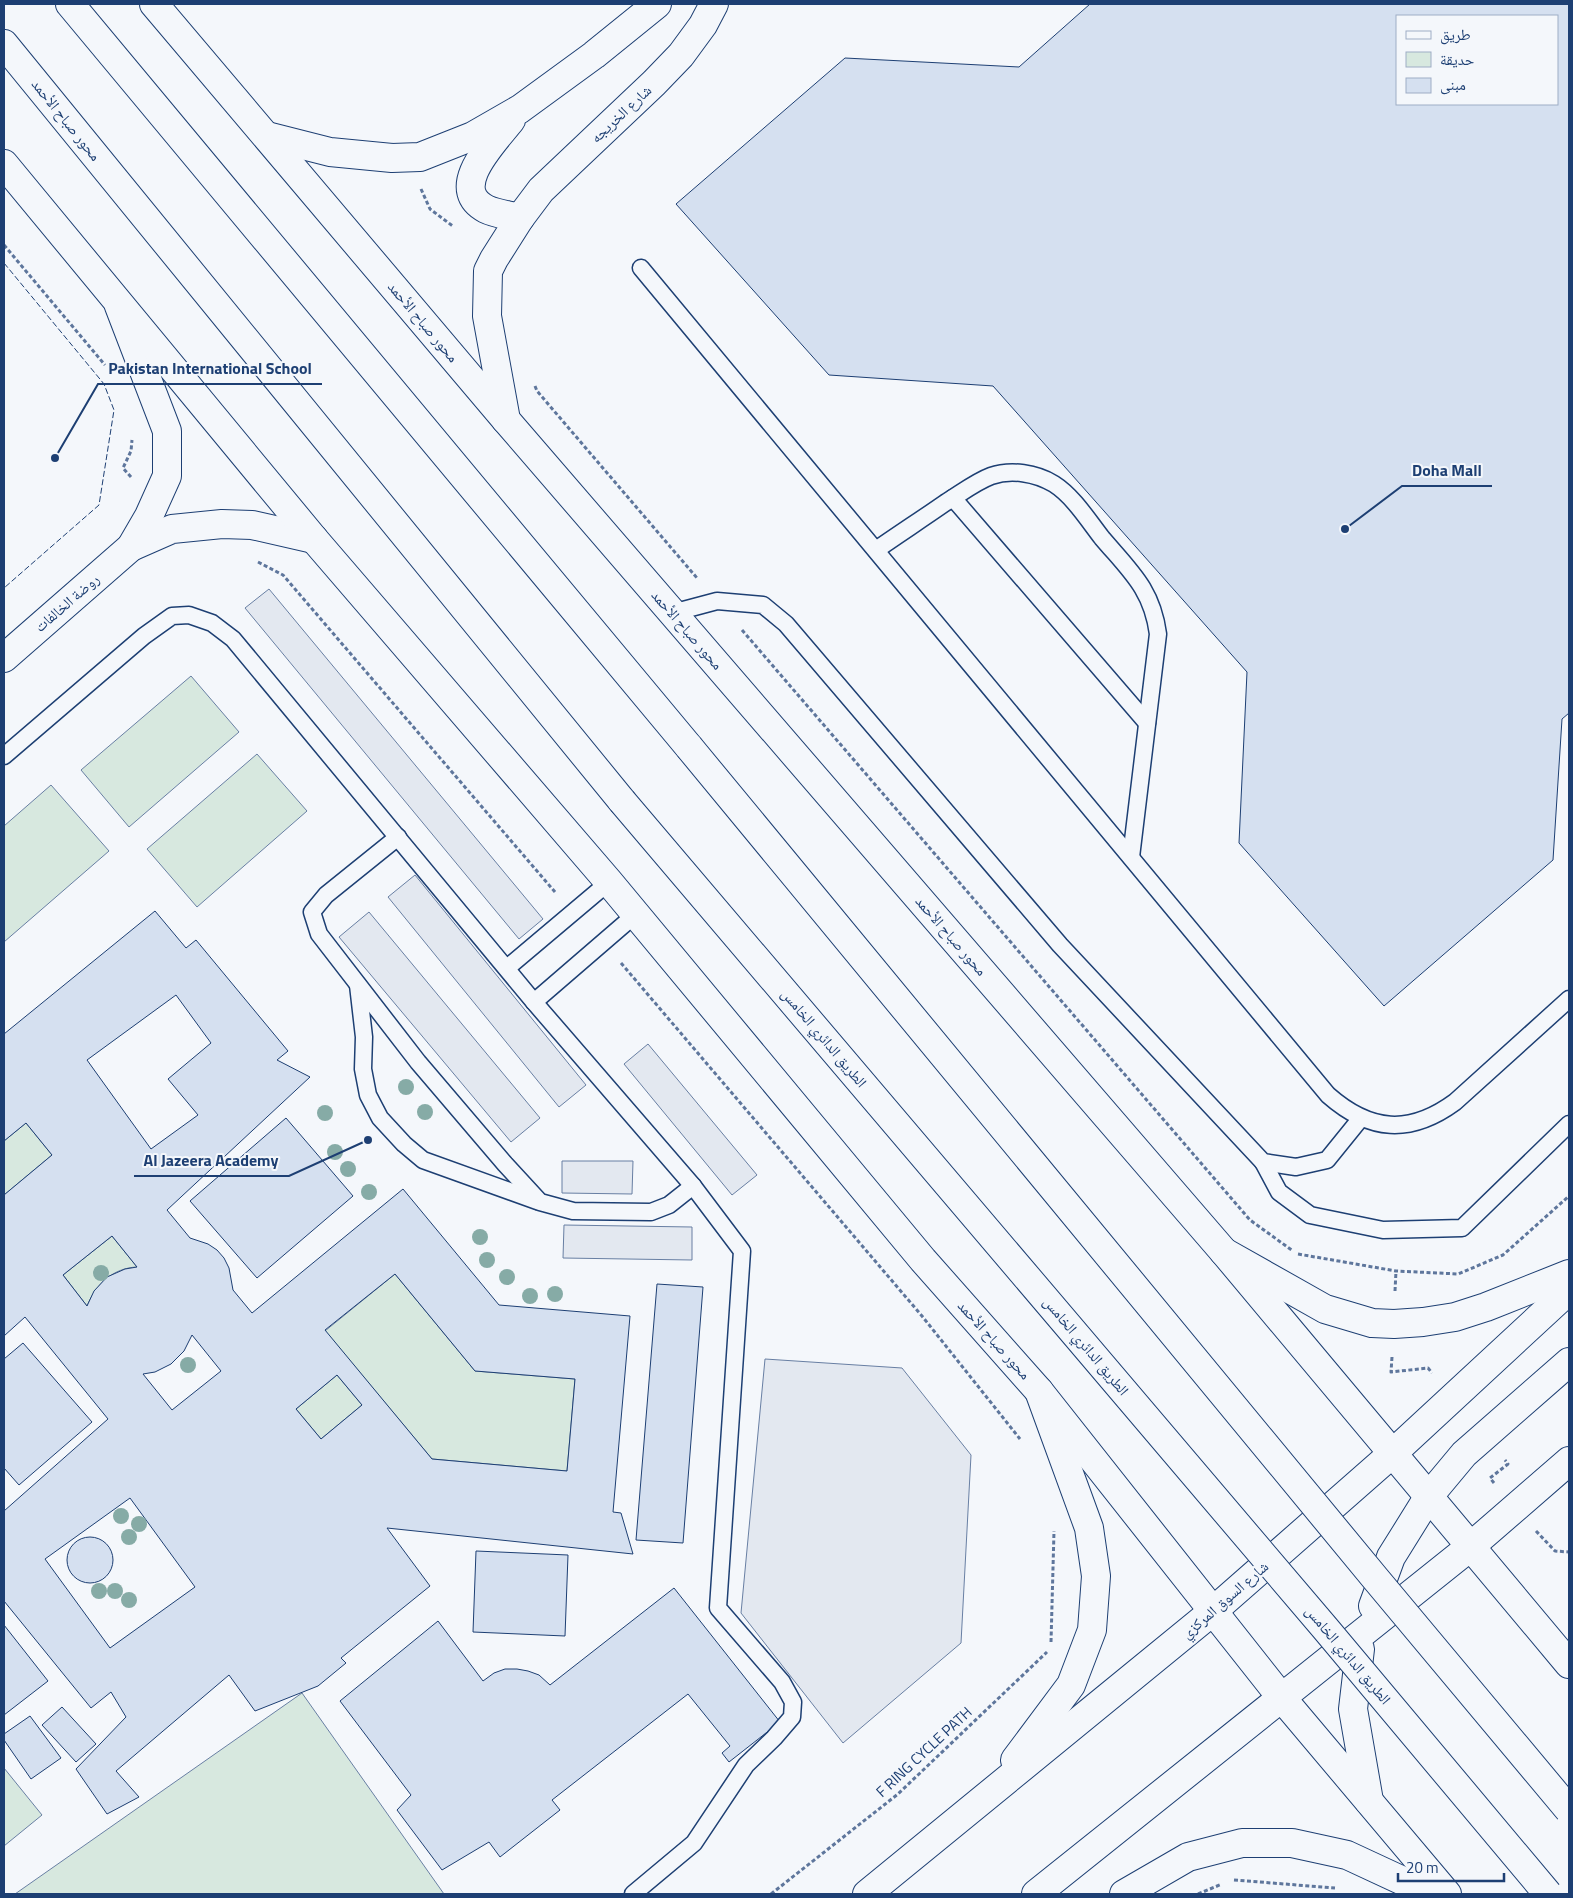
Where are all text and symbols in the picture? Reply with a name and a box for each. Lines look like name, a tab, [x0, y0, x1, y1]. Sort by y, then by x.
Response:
legend	[1396, 15, 1558, 105]
text: طريق	[1440, 23, 1471, 46]
text: حديقة	[1440, 48, 1475, 71]
text: مبنى	[1440, 73, 1466, 96]
street label: محور صباح الأحمد	[26, 74, 107, 166]
street label: شارع الخريجه	[585, 79, 657, 148]
street label: محور صباح الأحمد	[382, 276, 464, 367]
callout: Pakistan International School	[98, 353, 322, 384]
text: Pakistan International School	[108, 356, 312, 380]
callout: Doha Mall	[1402, 455, 1492, 486]
text: Doha Mall	[1412, 458, 1482, 482]
street label: روضة الخالفات	[29, 568, 104, 637]
street label: محور صباح الأحمد	[646, 584, 729, 675]
street label: محور صباح الأحمد	[910, 890, 993, 981]
street label: الطريق الدائري الخامس	[775, 983, 873, 1093]
callout: Al Jazeera Academy	[134, 1145, 289, 1176]
text: Al Jazeera Academy	[144, 1148, 278, 1172]
street label: الطريق الدائري الخامس	[1037, 1291, 1135, 1401]
street label: محور صباح الأحمد	[952, 1295, 1036, 1385]
street label: شارع السوق المركزي	[1176, 1555, 1274, 1645]
street label: الطريق الدائري الخامس	[1299, 1600, 1397, 1710]
street label: F RING CYCLE PATH	[870, 1701, 977, 1802]
scale bar	[1398, 1850, 1504, 1882]
text: 20 m	[1406, 1856, 1439, 1879]

